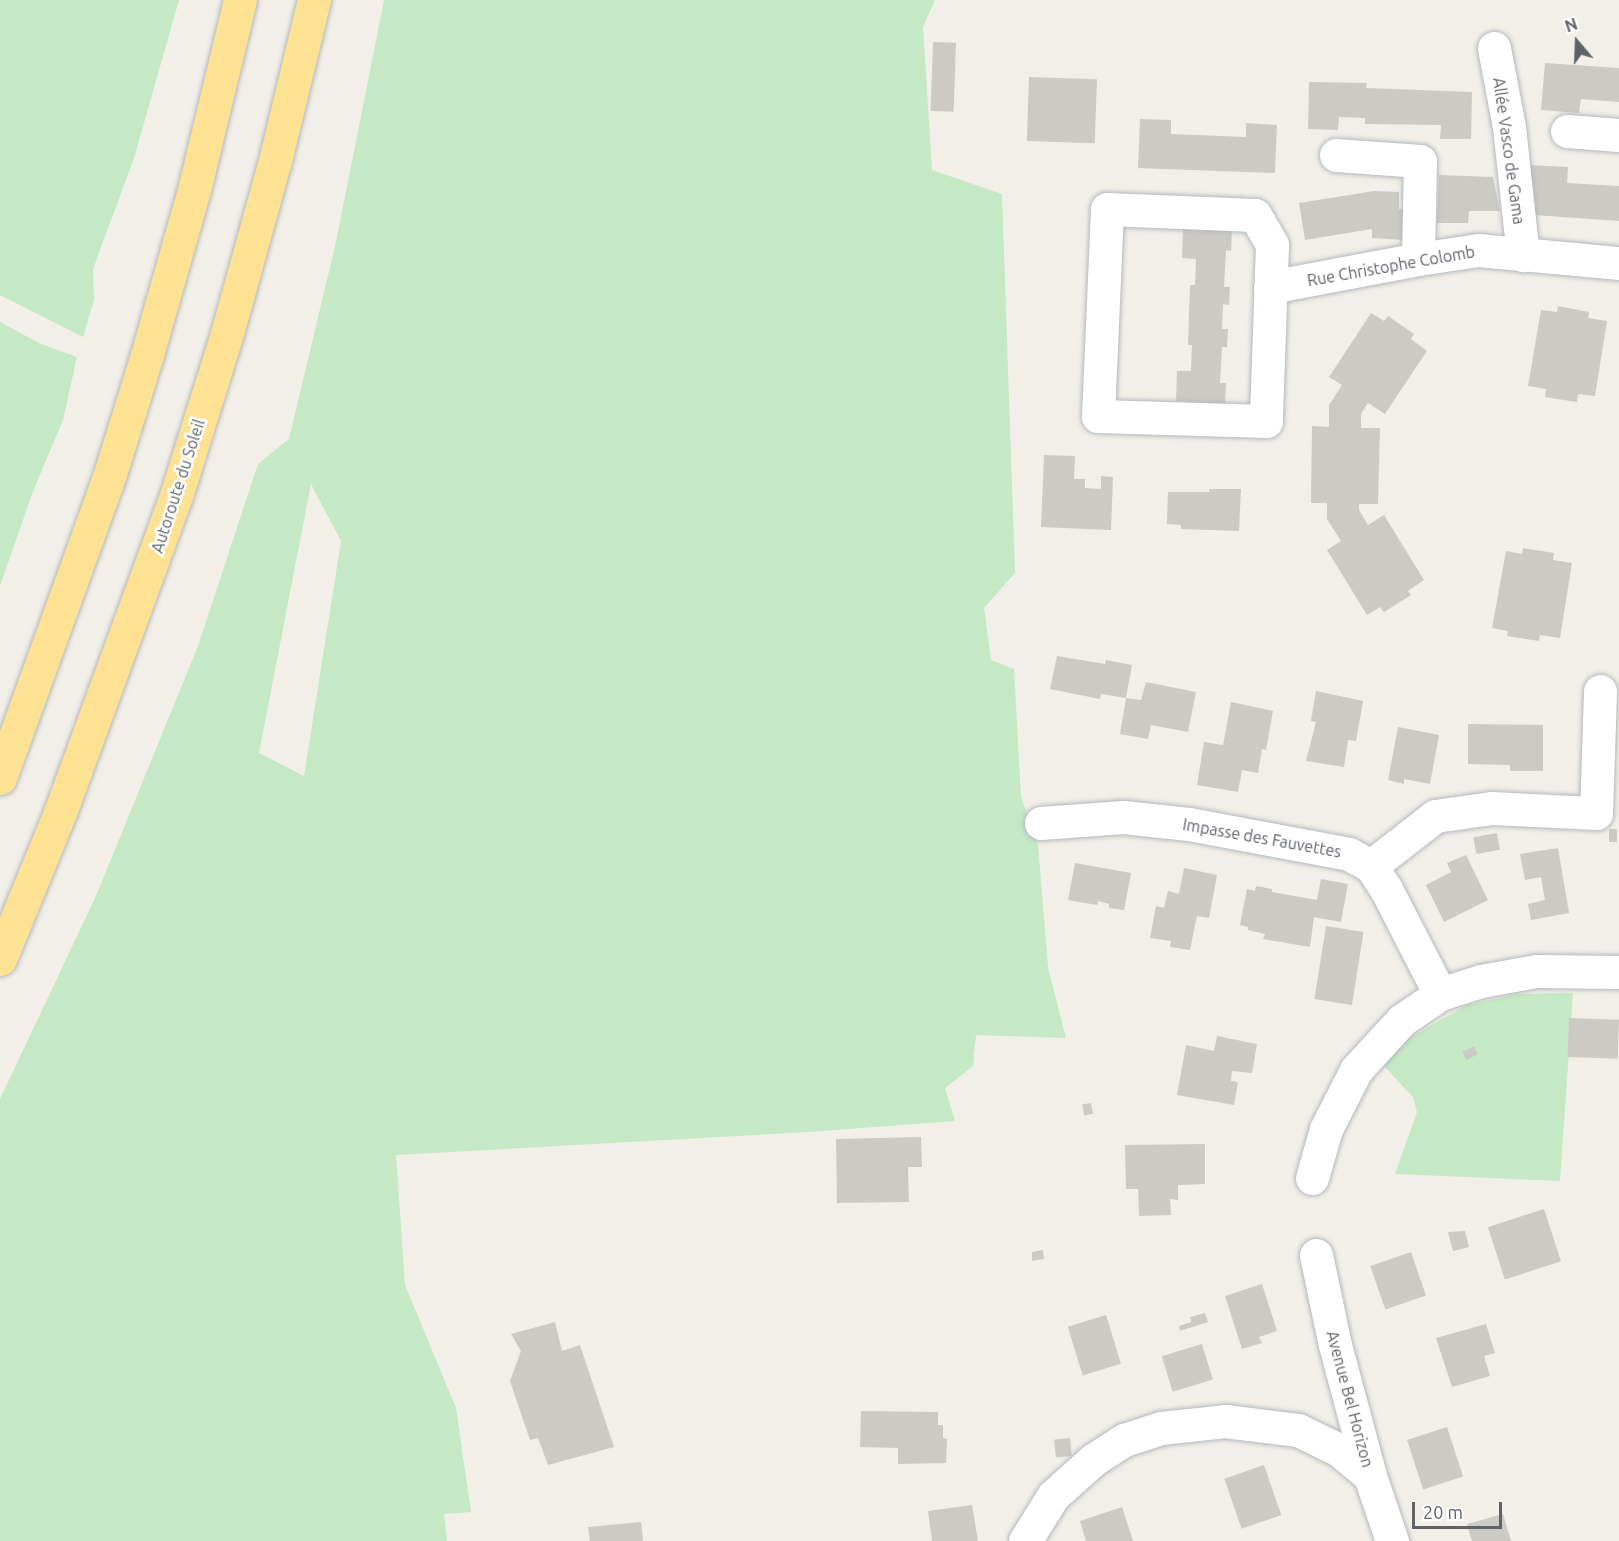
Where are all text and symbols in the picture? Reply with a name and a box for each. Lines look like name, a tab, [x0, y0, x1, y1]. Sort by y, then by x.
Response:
north arrow	[1547, 12, 1607, 72]
text: N	[1563, 15, 1580, 35]
street label: Allée Vasco de Gama	[1489, 76, 1529, 226]
street label: Rue Christophe Colomb	[1306, 242, 1476, 290]
street label: Autoroute du Soleil	[147, 417, 209, 555]
street label: Impasse des Fauvettes	[1181, 815, 1343, 861]
street label: Avenue Bel Horizon	[1323, 1329, 1377, 1469]
scale bar	[1415, 1490, 1505, 1528]
text: 20 m	[1423, 1502, 1463, 1522]

